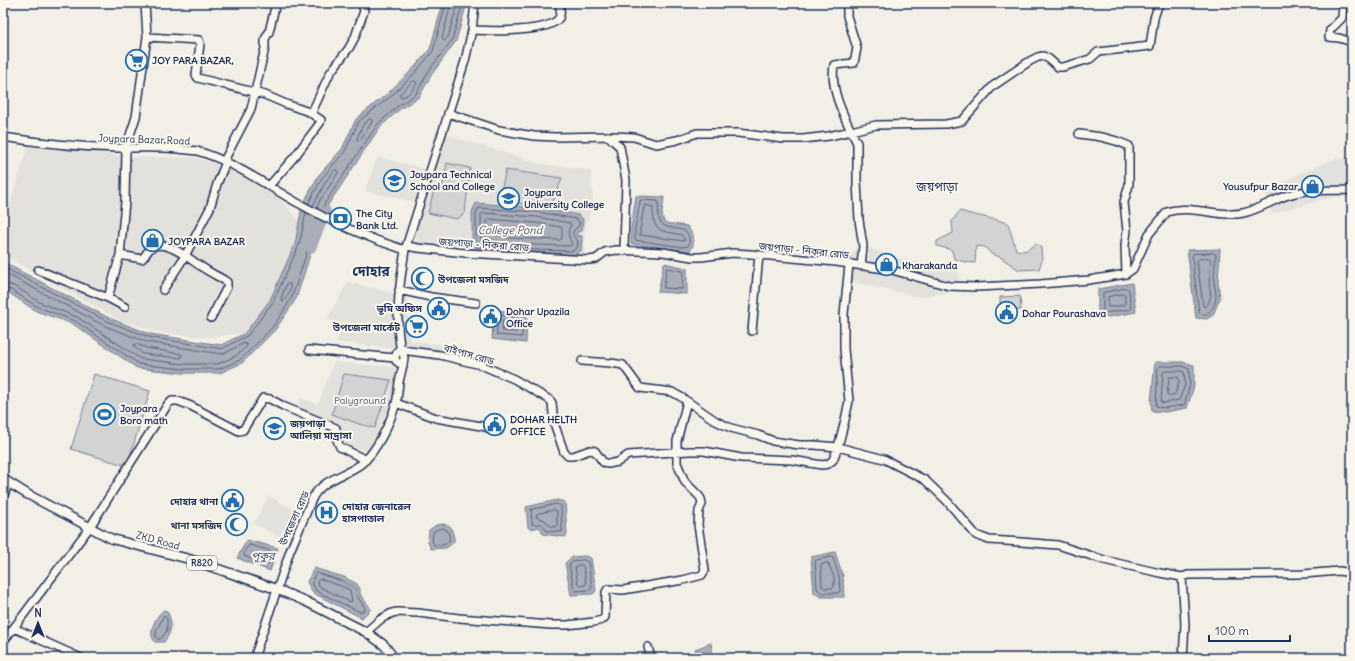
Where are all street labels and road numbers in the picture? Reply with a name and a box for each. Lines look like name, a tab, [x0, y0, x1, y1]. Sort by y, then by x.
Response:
street label: Joypara Bazar Road	[98, 131, 191, 148]
street label: জয়পাড়া - নিকরা রোড	[437, 235, 530, 254]
street label: জয়পাড়া - নিকরা রোড	[757, 239, 851, 262]
street label: বাইপাস রোড	[441, 341, 496, 368]
street label: উপজেলা রোড	[276, 488, 313, 548]
street label: ZKD Road	[135, 528, 181, 553]
road number: R820	[187, 556, 217, 570]

